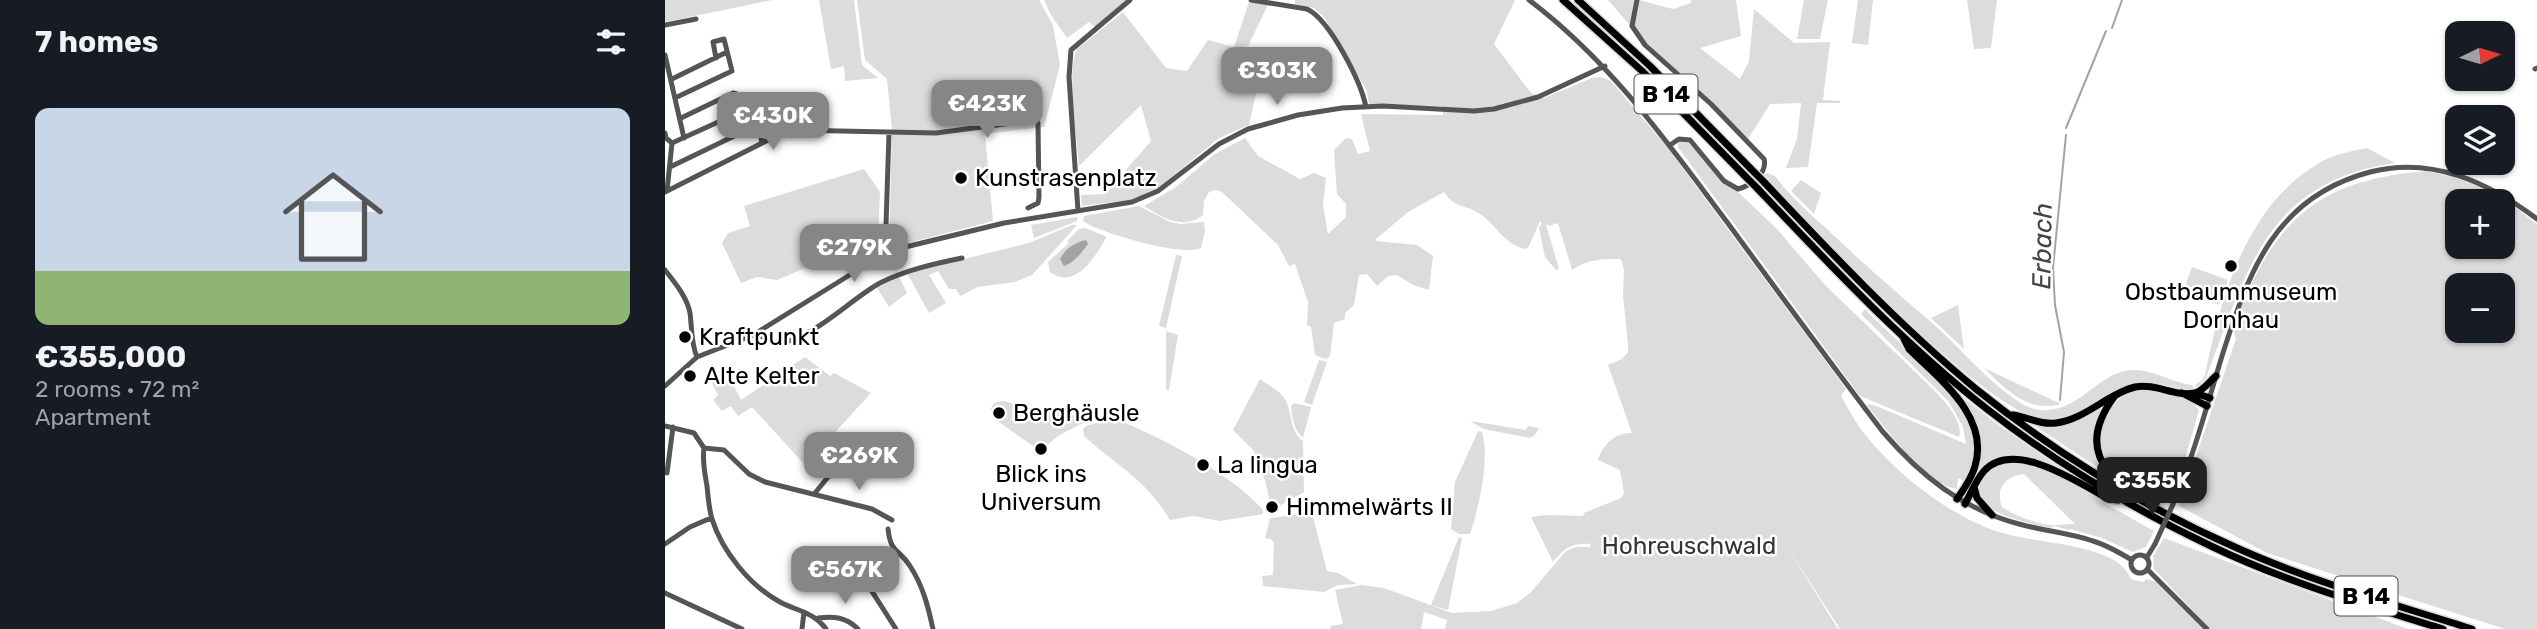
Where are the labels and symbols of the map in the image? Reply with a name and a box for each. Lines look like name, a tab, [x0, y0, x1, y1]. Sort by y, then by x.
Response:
north arrow	[2445, 21, 2515, 91]
pin: €303K	[1228, 48, 1326, 107]
road number: B 14	[1635, 74, 1697, 114]
pin: €423K	[938, 80, 1036, 140]
pin: €430K	[724, 92, 822, 152]
place label: Kunstrasenplatz	[975, 164, 1157, 192]
marker: Kunstrasenplatz	[953, 170, 969, 186]
water label: Erbach	[2026, 202, 2059, 290]
pin: €279K	[805, 224, 903, 284]
marker: Obstbaummuseum Dornhau	[2223, 258, 2239, 274]
place label: Obstbaummuseum Dornhau	[2125, 278, 2337, 334]
place label: Kraftpunkt	[699, 323, 819, 351]
marker: Kraftpunkt	[677, 329, 693, 345]
place label: Alte Kelter	[704, 362, 820, 390]
marker: Alte Kelter	[682, 368, 698, 384]
place label: Berghäusle	[1013, 399, 1140, 427]
marker: Berghäusle	[991, 405, 1007, 421]
pin: €269K	[810, 433, 908, 492]
marker: Blick ins Universum	[1033, 441, 1049, 457]
place label: La lingua	[1217, 451, 1318, 479]
marker: La lingua	[1195, 457, 1211, 473]
pin: €355K	[2103, 458, 2201, 517]
place label: Blick ins Universum	[981, 460, 1101, 516]
place label: Himmelwärts II	[1286, 493, 1453, 521]
marker: Himmelwärts II	[1264, 499, 1280, 515]
park label: Hohreuschwald	[1602, 532, 1776, 560]
pin: €567K	[796, 546, 894, 606]
road number: B 14	[2335, 576, 2397, 616]

